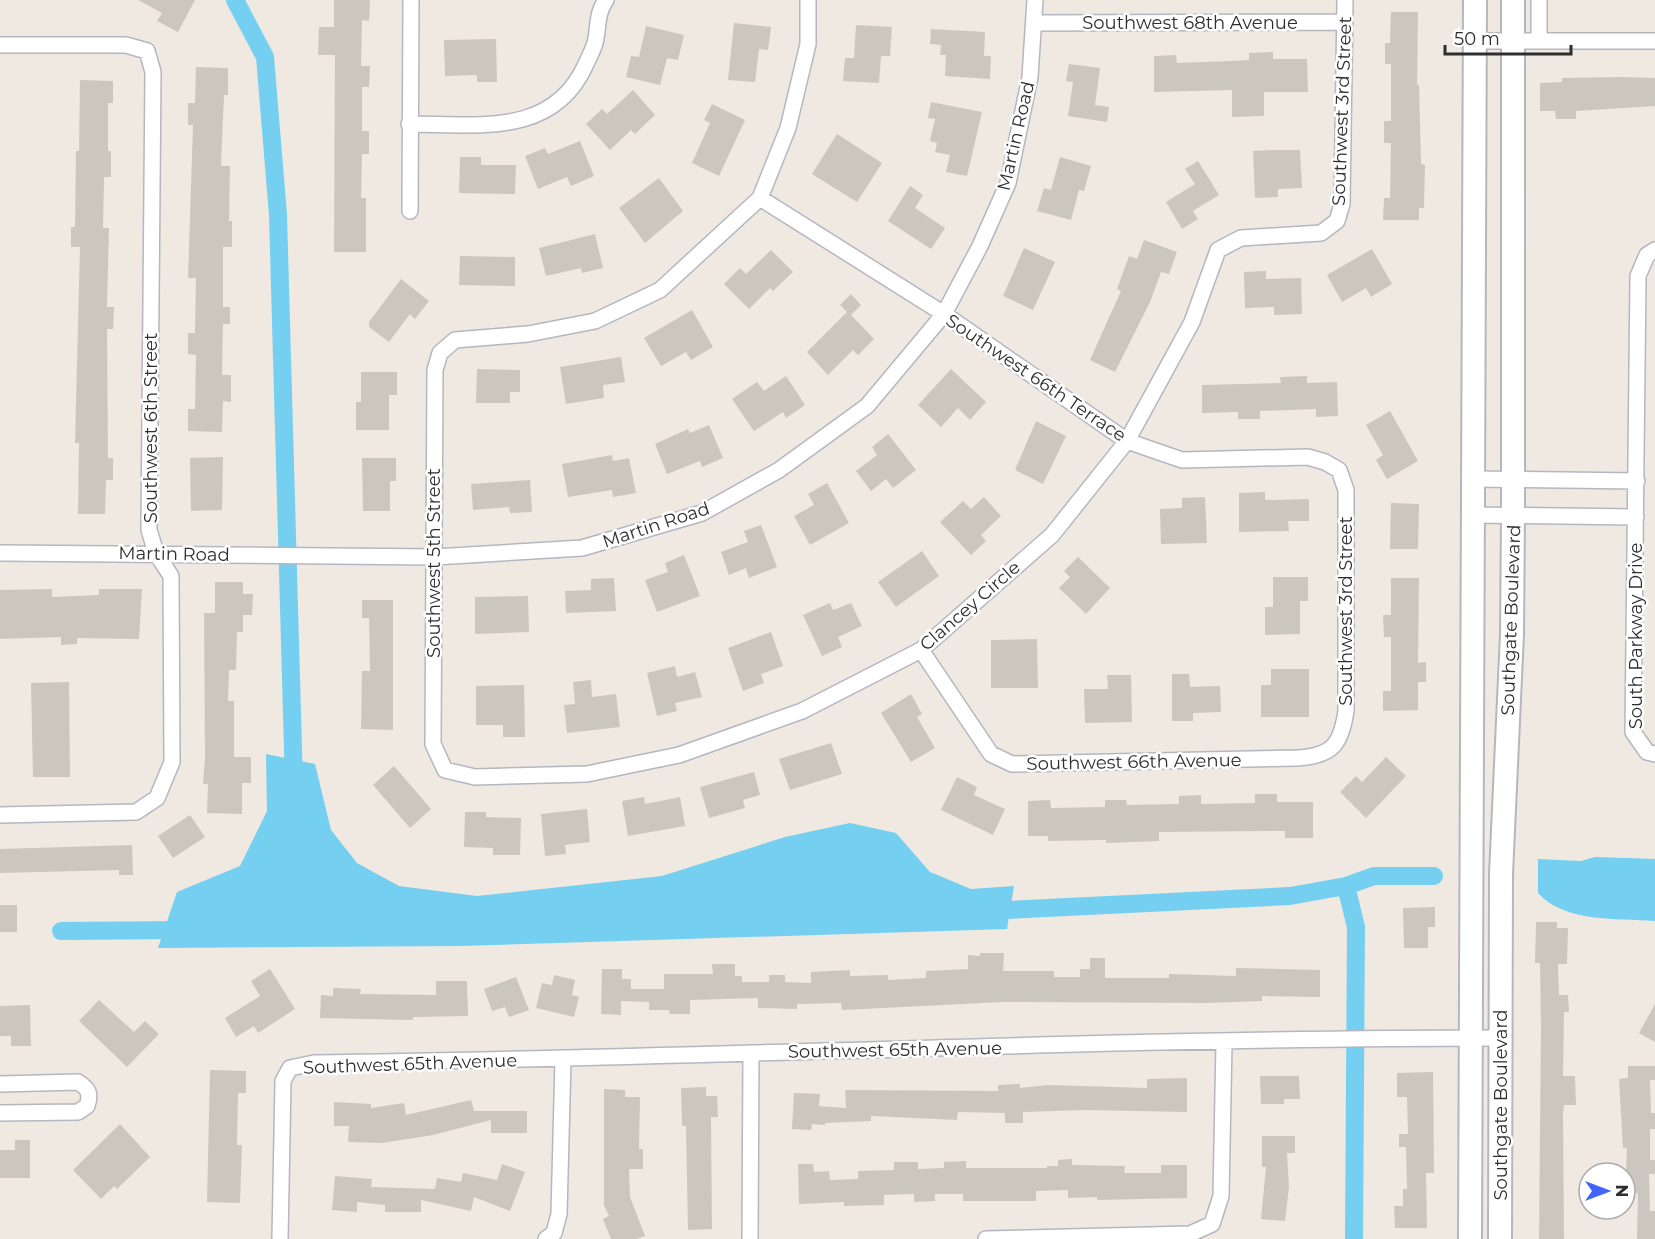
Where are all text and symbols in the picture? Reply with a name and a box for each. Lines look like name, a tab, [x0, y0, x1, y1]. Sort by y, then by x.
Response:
street label: Southwest 68th Avenue	[1082, 12, 1298, 34]
street label: Southwest 3rd Street	[1328, 16, 1356, 206]
scale bar	[1445, 18, 1571, 56]
text: 50 m	[1454, 28, 1500, 50]
street label: Martin Road	[993, 79, 1039, 193]
street label: Southwest 66th Terrace	[942, 310, 1130, 447]
street label: Southwest 6th Street	[140, 333, 162, 523]
street label: Southwest 5th Street	[423, 468, 445, 658]
street label: Martin Road	[600, 497, 712, 553]
street label: Southwest 3rd Street	[1335, 516, 1357, 706]
street label: Southgate Boulevard	[1497, 524, 1525, 716]
street label: Martin Road	[118, 542, 230, 566]
street label: South Parkway Drive	[1625, 543, 1647, 729]
street label: Clancey Circle	[915, 556, 1025, 656]
street label: Southwest 66th Avenue	[1026, 749, 1242, 775]
street label: Southgate Boulevard	[1490, 1009, 1512, 1201]
street label: Southwest 65th Avenue	[788, 1037, 1002, 1063]
street label: Southwest 65th Avenue	[303, 1049, 518, 1079]
north arrow	[1577, 1161, 1637, 1221]
text: N	[1612, 1185, 1631, 1197]

